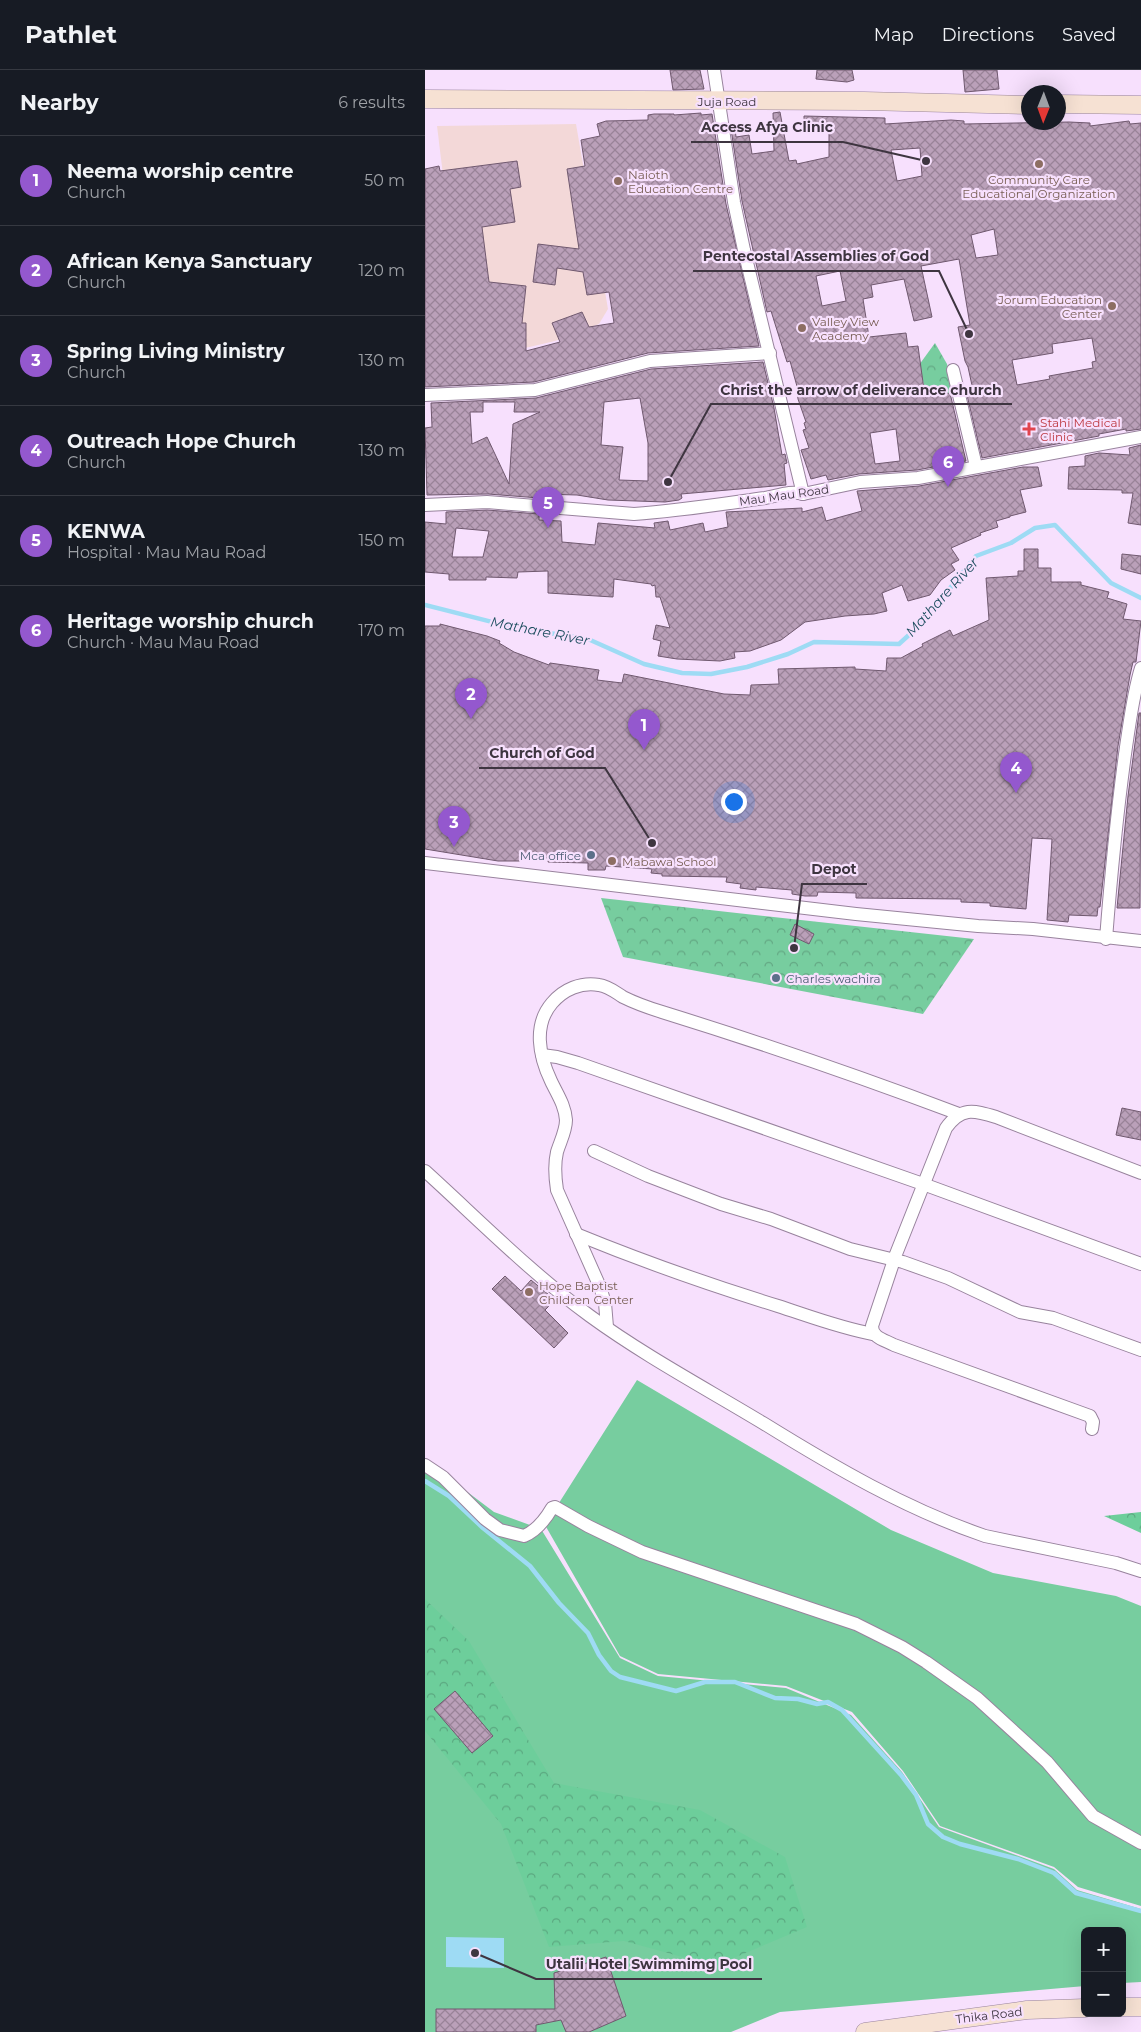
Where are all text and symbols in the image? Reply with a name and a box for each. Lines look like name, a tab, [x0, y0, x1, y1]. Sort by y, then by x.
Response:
text: Pathlet	[25, 20, 117, 49]
text: Map	[874, 24, 914, 46]
text: Directions	[942, 24, 1034, 46]
text: Saved	[1062, 24, 1116, 46]
north arrow	[1021, 85, 1066, 130]
text: Nearby	[20, 90, 99, 115]
text: 6 results	[338, 93, 405, 112]
street label: Juja Road	[697, 94, 756, 109]
callout: Access Afya Clinic	[691, 113, 843, 142]
text: Access Afya Clinic	[700, 118, 834, 136]
marker: Community Care Educational Organization	[1033, 158, 1045, 170]
text: Neema worship centre	[67, 160, 293, 183]
place label: Naioth Education Centre	[628, 167, 733, 196]
text: 1	[33, 171, 39, 190]
text: 50 m	[364, 171, 405, 190]
place label: Community Care Educational Organization	[962, 172, 1116, 201]
marker: Naioth Education Centre	[612, 175, 624, 187]
text: Church	[67, 183, 126, 202]
callout: Pentecostal Assemblies of God	[693, 242, 939, 271]
text: Pentecostal Assemblies of God	[703, 247, 929, 265]
text: African Kenya Sanctuary	[67, 250, 312, 273]
text: 2	[31, 261, 41, 280]
text: 120 m	[358, 261, 405, 280]
text: Church	[67, 273, 126, 292]
place label: Jorum Education Center	[997, 292, 1102, 321]
marker: Jorum Education Center	[1106, 300, 1118, 312]
place label: Valley View Academy	[812, 314, 880, 343]
marker: Valley View Academy	[796, 322, 808, 334]
text: Spring Living Ministry	[67, 340, 285, 363]
text: 3	[31, 351, 41, 370]
text: 130 m	[358, 351, 405, 370]
text: Church	[67, 363, 126, 382]
callout: Christ the arrow of deliverance church	[711, 375, 1012, 404]
text: Christ the arrow of deliverance church	[720, 381, 1002, 399]
place label: Stahi Medical Clinic	[1040, 415, 1121, 444]
marker: Stahi Medical Clinic	[1022, 422, 1036, 436]
text: Outreach Hope Church	[67, 430, 296, 453]
text: 4	[30, 441, 42, 460]
text: 130 m	[358, 441, 405, 460]
pin: 6	[932, 446, 964, 487]
text: Church	[67, 453, 126, 472]
street label: Mau Mau Road	[738, 481, 830, 509]
pin: 5	[532, 487, 564, 528]
text: KENWA	[67, 520, 145, 543]
text: 5	[31, 531, 41, 550]
text: 150 m	[358, 531, 405, 550]
text: Hospital · Mau Mau Road	[67, 543, 266, 562]
water label: Mathare River	[902, 553, 983, 640]
text: Heritage worship church	[67, 610, 314, 633]
water label: Mathare River	[489, 613, 591, 649]
text: 6	[31, 621, 41, 640]
text: 170 m	[358, 621, 405, 640]
text: Church · Mau Mau Road	[67, 633, 259, 652]
pin: 2	[455, 678, 487, 719]
pin: 1	[628, 709, 660, 750]
callout: Church of God	[479, 739, 605, 768]
text: Church of God	[489, 744, 595, 762]
pin: 4	[1000, 752, 1032, 793]
your location	[721, 789, 747, 815]
pin: 3	[438, 806, 470, 847]
place label: Mca office	[520, 848, 581, 863]
marker: Mca office	[585, 849, 597, 861]
place label: Mabawa School	[622, 854, 717, 869]
marker: Mabawa School	[606, 855, 618, 867]
callout: Depot	[802, 855, 867, 884]
text: Depot	[811, 860, 857, 878]
place label: Charles wachira	[786, 971, 881, 986]
marker: Charles wachira	[770, 972, 782, 984]
place label: Hope Baptist Children Center	[539, 1278, 634, 1307]
marker: Hope Baptist Children Center	[523, 1286, 535, 1298]
map controls	[1081, 1927, 1126, 2017]
button: +	[1081, 1927, 1126, 1972]
callout: Utalii Hotel Swimmimg Pool	[536, 1950, 762, 1979]
text: Utalii Hotel Swimmimg Pool	[546, 1955, 752, 1973]
button: −	[1081, 1972, 1126, 2017]
street label: Thika Road	[955, 2003, 1023, 2027]

